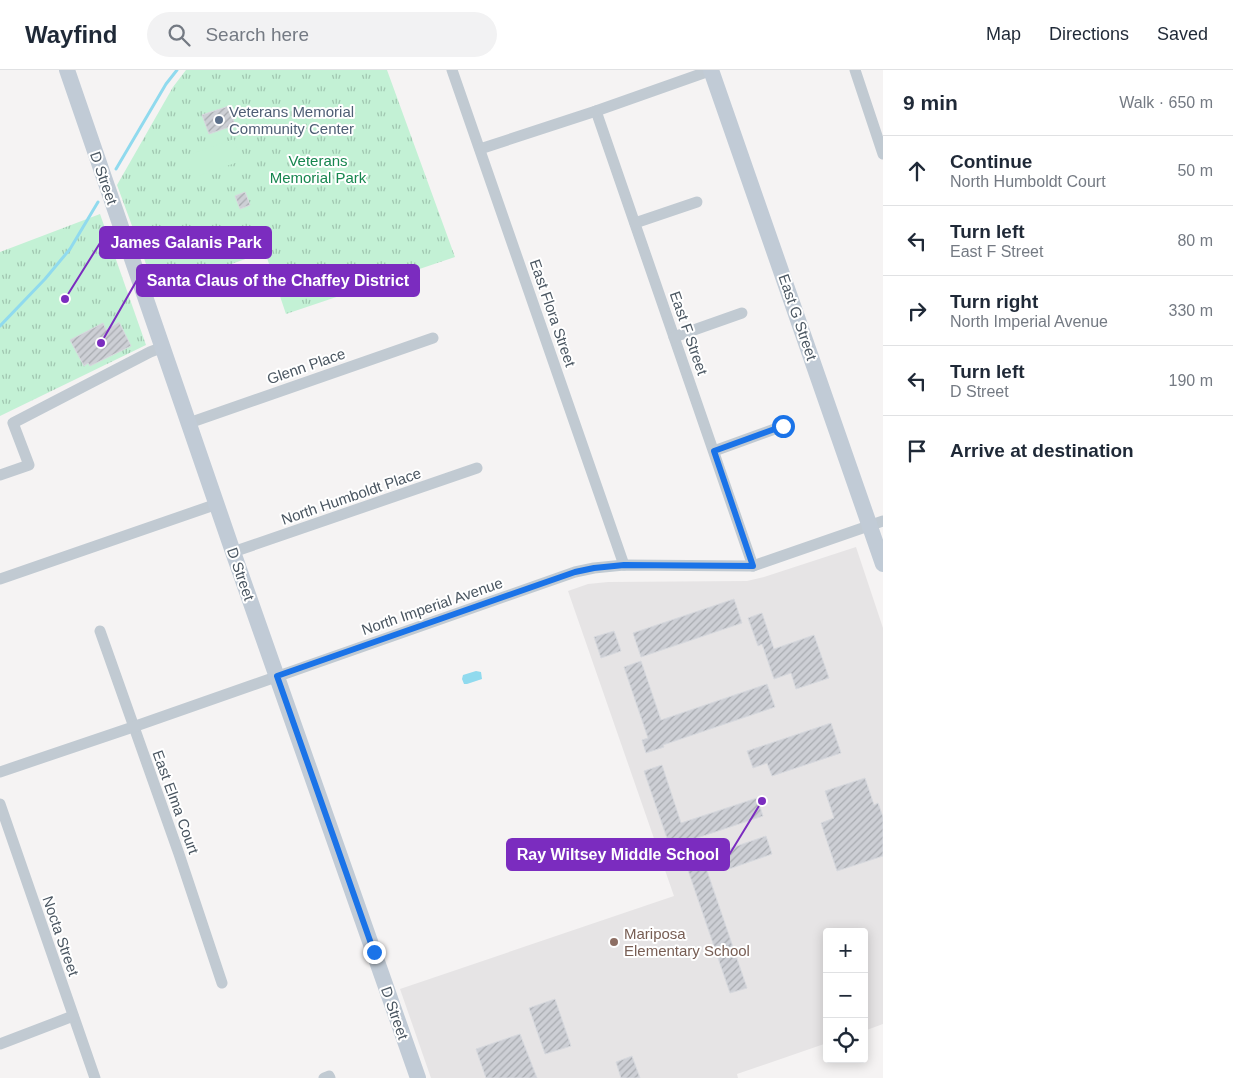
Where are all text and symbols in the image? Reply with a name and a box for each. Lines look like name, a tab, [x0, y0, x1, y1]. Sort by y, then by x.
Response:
search box	[147, 12, 497, 57]
text: Wayfind	[25, 21, 117, 48]
icon: search	[165, 21, 193, 49]
text: Search here	[205, 24, 309, 45]
text: Map	[986, 24, 1021, 44]
text: Directions	[1049, 24, 1129, 44]
text: Saved	[1157, 24, 1208, 44]
text: 9 min	[903, 91, 958, 114]
text: Walk · 650 m	[1119, 94, 1213, 111]
place label: Veterans Memorial Community Center	[229, 103, 354, 137]
marker: Veterans Memorial Community Center	[213, 114, 225, 126]
street label: D Street	[87, 149, 121, 208]
text: Continue	[950, 151, 1032, 172]
park label: Veterans Memorial Park	[270, 152, 367, 186]
icon: ahead	[903, 157, 931, 185]
text: 50 m	[1177, 162, 1213, 179]
text: North Humboldt Court	[950, 173, 1106, 190]
text: Turn left	[950, 221, 1025, 242]
callout: James Galanis Park	[100, 227, 271, 258]
icon: left	[903, 227, 931, 255]
text: 80 m	[1177, 232, 1213, 249]
text: James Galanis Park	[110, 234, 262, 251]
text: East F Street	[950, 243, 1043, 260]
street label: East Flora Street	[527, 257, 580, 370]
callout: Santa Claus of the Chaffey District	[137, 265, 419, 296]
text: Santa Claus of the Chaffey District	[147, 272, 410, 289]
street label: East G Street	[775, 272, 821, 363]
street label: East F Street	[667, 289, 712, 378]
text: Turn right	[950, 291, 1038, 312]
icon: right	[903, 297, 931, 325]
text: 330 m	[1169, 302, 1213, 319]
text: North Imperial Avenue	[950, 313, 1108, 330]
street label: Glenn Place	[265, 345, 347, 387]
text: Turn left	[950, 361, 1025, 382]
icon: left	[903, 367, 931, 395]
text: 190 m	[1169, 372, 1213, 389]
text: D Street	[950, 383, 1009, 400]
route start	[772, 415, 795, 438]
icon: arrive	[903, 437, 931, 465]
text: Arrive at destination	[950, 440, 1134, 461]
street label: North Humboldt Place	[279, 464, 423, 528]
street label: D Street	[224, 545, 258, 604]
street label: North Imperial Avenue	[359, 574, 505, 638]
street label: East Elma Court	[149, 748, 203, 857]
callout: Ray Wiltsey Middle School	[507, 839, 729, 870]
text: Ray Wiltsey Middle School	[517, 846, 719, 863]
street label: Nocta Street	[39, 894, 83, 979]
place label: Mariposa Elementary School	[624, 925, 750, 959]
map controls	[823, 928, 868, 1063]
button: +	[823, 928, 868, 973]
marker: Mariposa Elementary School	[608, 936, 620, 948]
route end	[363, 941, 386, 964]
button: −	[823, 973, 868, 1018]
street label: D Street	[378, 984, 412, 1043]
button: locate	[823, 1018, 868, 1063]

